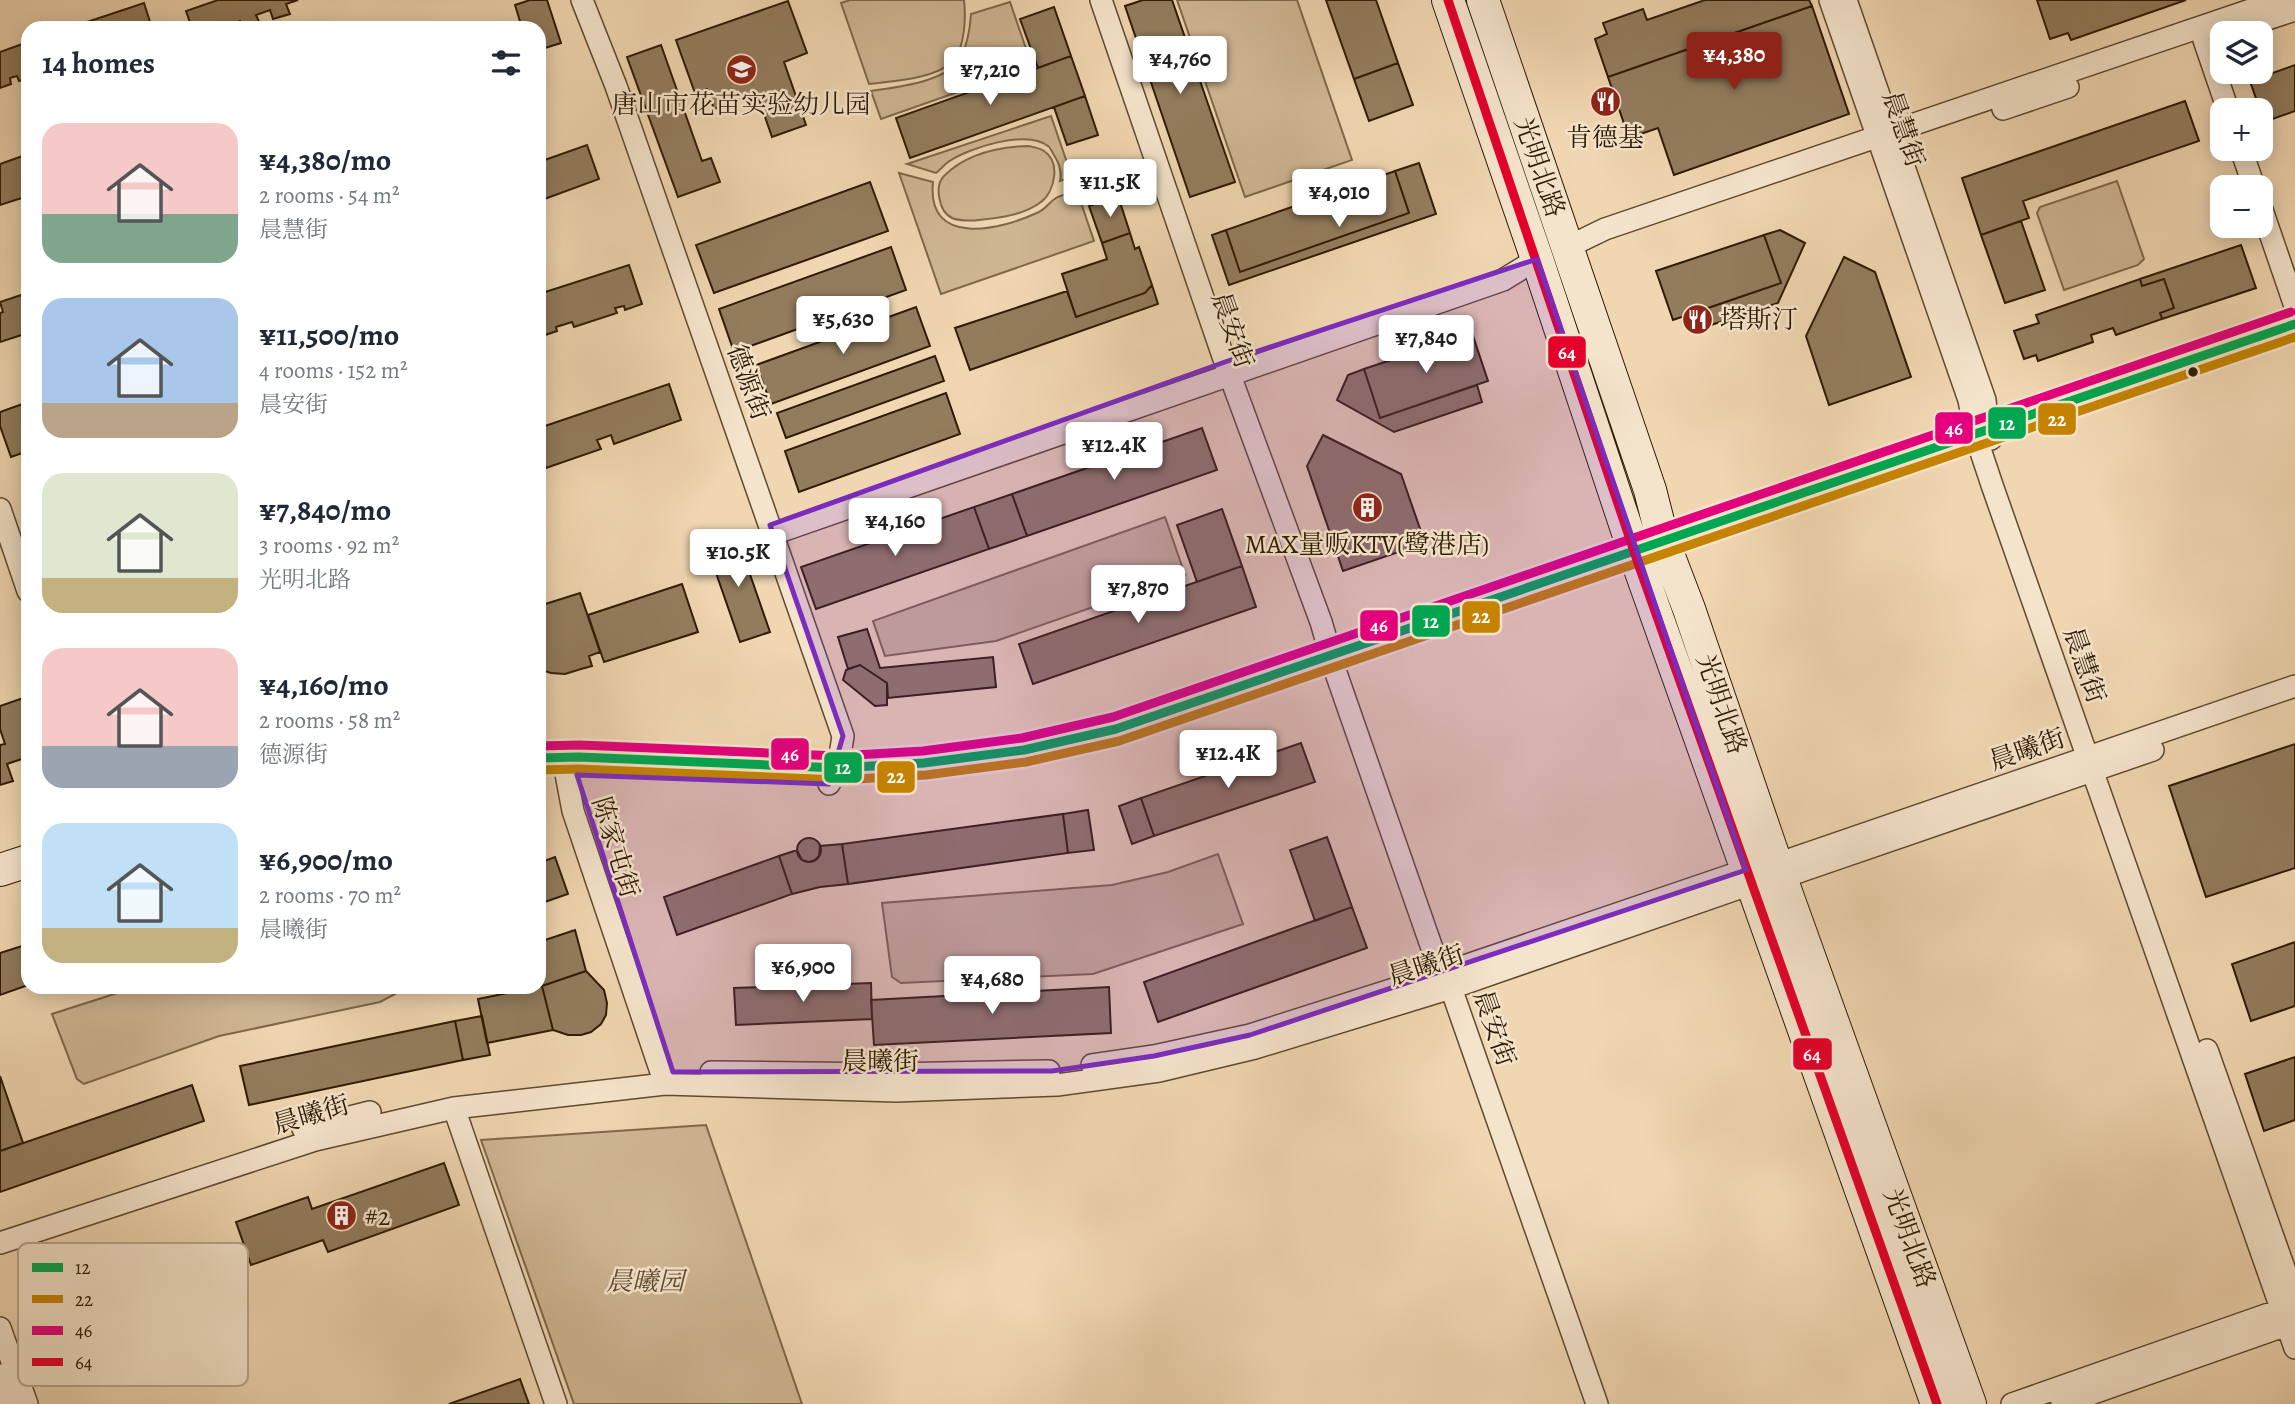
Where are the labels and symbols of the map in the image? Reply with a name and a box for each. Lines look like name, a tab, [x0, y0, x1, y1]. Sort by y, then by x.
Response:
pin: ¥4,380	[1677, 32, 1791, 92]
pin: ¥4,760	[1123, 36, 1237, 96]
pin: ¥7,210	[933, 48, 1047, 107]
school or university icon: 唐山市花苗实验幼儿园	[724, 52, 758, 86]
restaurant icon: 肯德基	[1588, 84, 1622, 118]
place label: 唐山市花苗实验幼儿园	[611, 87, 871, 122]
street label: 晨慧街	[1874, 87, 1933, 172]
street label: 光明北路	[1506, 112, 1573, 222]
place label: 肯德基	[1566, 120, 1644, 155]
pin: ¥11.5K	[1053, 160, 1167, 219]
pin: ¥4,010	[1282, 170, 1396, 229]
street label: 晨安街	[1203, 288, 1262, 373]
pin: ¥5,630	[786, 296, 900, 356]
restaurant icon: 塔斯汀	[1680, 302, 1714, 336]
place label: 塔斯汀	[1720, 302, 1798, 337]
pin: ¥7,840	[1369, 316, 1483, 375]
line badge: 64	[1547, 335, 1587, 369]
street label: 德源街	[719, 340, 778, 425]
text: 64	[1558, 340, 1576, 366]
unlabelled marker	[2186, 365, 2200, 379]
line badge: 22	[2037, 402, 2077, 436]
line badge: 12	[1987, 406, 2027, 440]
text: 22	[2048, 407, 2066, 433]
line badge: 46	[1934, 411, 1974, 445]
text: 12	[1999, 411, 2015, 437]
text: 46	[1945, 416, 1963, 442]
pin: ¥12.4K	[1057, 422, 1171, 482]
building icon: MAX量贩KTV(鹭港店)	[1350, 491, 1384, 525]
pin: ¥4,160	[838, 498, 952, 558]
place label: MAX量贩KTV(鹭港店)	[1245, 527, 1489, 562]
pin: ¥10.5K	[681, 530, 795, 589]
pin: ¥7,870	[1081, 566, 1195, 625]
line badge: 22	[1461, 600, 1501, 634]
line badge: 12	[1411, 604, 1451, 638]
text: 22	[1472, 604, 1490, 630]
line badge: 46	[1359, 609, 1399, 642]
text: 12	[1423, 609, 1439, 635]
text: 46	[1370, 613, 1388, 639]
street label: 晨慧街	[2055, 623, 2114, 708]
street label: 光明北路	[1688, 649, 1755, 759]
street label: 晨曦街	[1985, 720, 2070, 779]
pin: ¥12.4K	[1171, 730, 1285, 790]
line badge: 46	[770, 737, 810, 771]
text: 46	[781, 742, 799, 768]
line badge: 12	[823, 751, 863, 784]
text: 12	[835, 755, 851, 781]
line badge: 22	[876, 760, 916, 794]
text: 22	[887, 764, 905, 790]
street label: 陈家屯街	[584, 792, 647, 902]
street label: 晨曦街	[1384, 937, 1469, 994]
pin: ¥6,900	[746, 944, 860, 1004]
pin: ¥4,680	[935, 956, 1049, 1016]
street label: 晨安街	[1465, 986, 1524, 1071]
line badge: 64	[1792, 1037, 1833, 1071]
text: 64	[1803, 1042, 1821, 1068]
street label: 晨曦街	[841, 1044, 919, 1079]
street label: 晨曦街	[269, 1087, 353, 1142]
street label: 光明北路	[1875, 1183, 1944, 1293]
building icon: #2	[325, 1199, 359, 1233]
place label: #2	[365, 1199, 390, 1234]
legend	[18, 1243, 248, 1386]
text: 12	[75, 1255, 91, 1281]
park label: 晨曦园	[606, 1264, 688, 1299]
text: 22	[75, 1287, 93, 1313]
text: 46	[75, 1318, 93, 1344]
text: 64	[75, 1350, 93, 1376]

